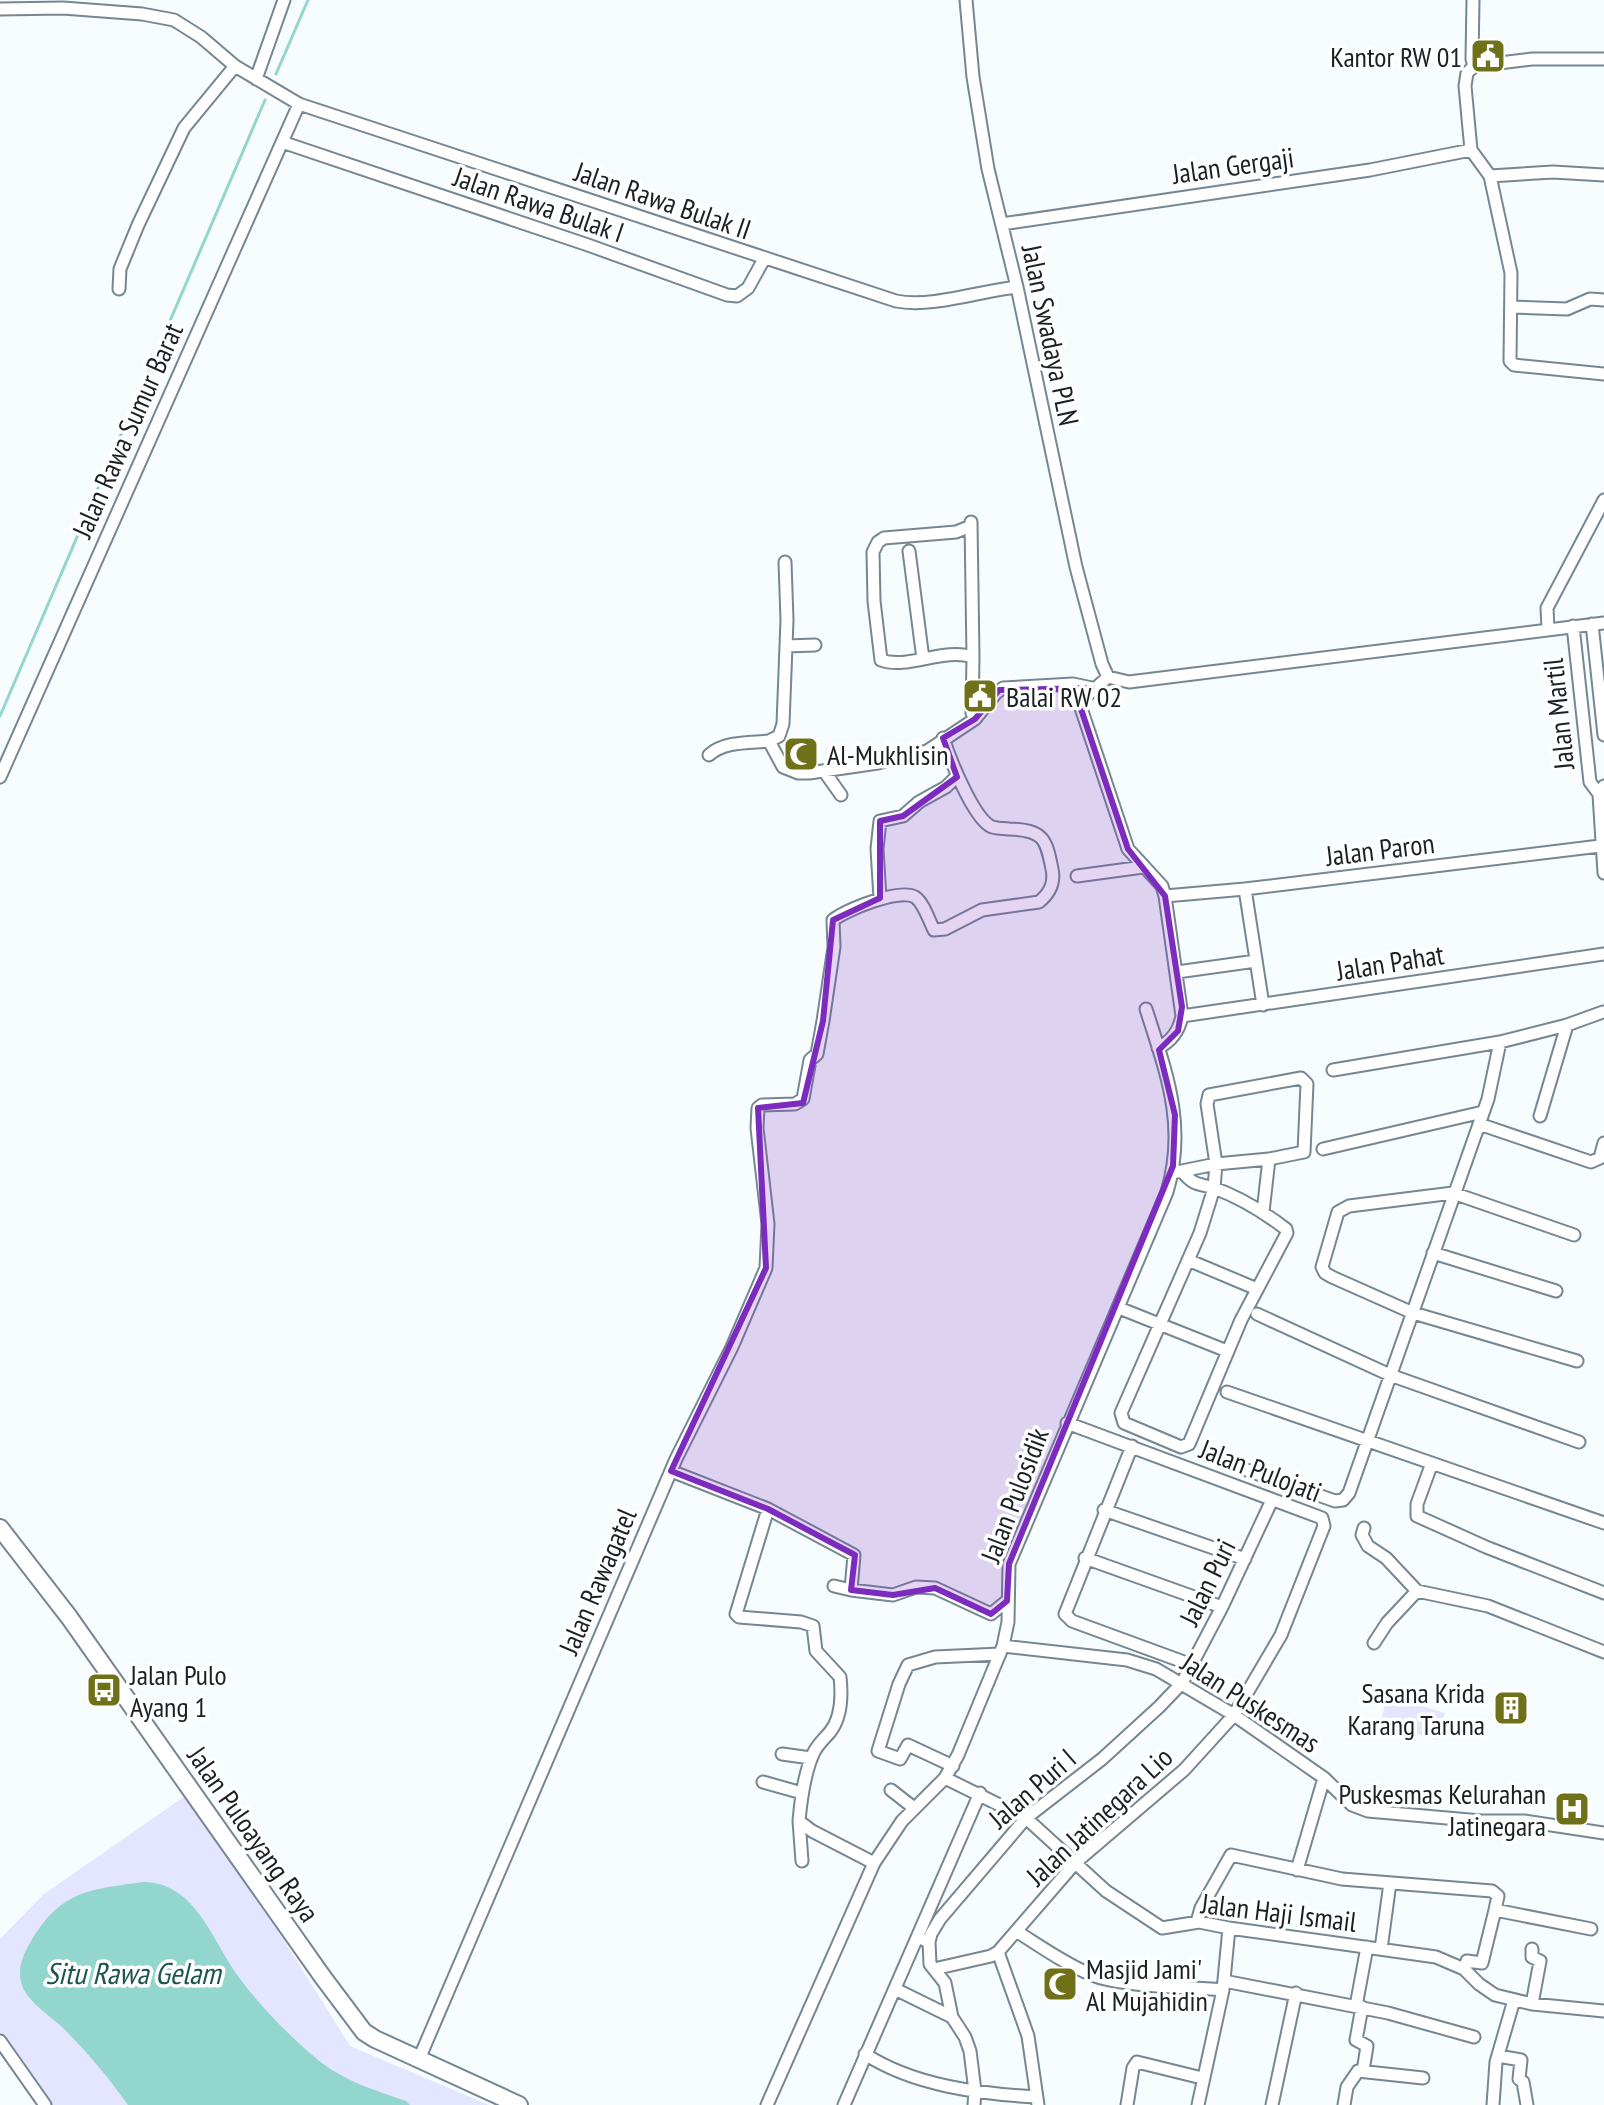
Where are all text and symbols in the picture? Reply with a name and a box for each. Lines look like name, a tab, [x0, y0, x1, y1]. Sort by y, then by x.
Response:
public building icon: Kantor RW 01	[1469, 37, 1507, 75]
place label: Kantor RW 01	[1330, 38, 1462, 75]
street label: Jalan Gergaji	[1169, 138, 1296, 192]
street label: Jalan Rawa Bulak II	[569, 152, 756, 248]
street label: Jalan Rawa Bulak I	[448, 157, 629, 250]
street label: Jalan Swadaya PLN	[1014, 240, 1088, 429]
street label: Jalan Rawa Sumur Barat	[63, 317, 191, 544]
street label: Jalan Martil	[1534, 656, 1582, 772]
public building icon: Balai RW 02	[961, 677, 999, 715]
place label: Balai RW 02	[1006, 678, 1122, 715]
mosque icon: Al-Mukhlisin	[782, 735, 820, 773]
place label: Al-Mukhlisin	[827, 736, 949, 773]
street label: Jalan Paron	[1323, 824, 1436, 874]
street label: Jalan Pahat	[1333, 935, 1447, 989]
street label: Jalan Pulosidik	[971, 1422, 1057, 1568]
street label: Jalan Pulojati	[1194, 1430, 1327, 1510]
street label: Jalan Rawagatel	[549, 1502, 645, 1661]
street label: Jalan Puri	[1170, 1533, 1244, 1632]
street label: Jalan Puskesmas	[1174, 1643, 1327, 1761]
place label: Jalan Pulo Ayang 1	[129, 1656, 227, 1725]
bus stop icon: Jalan Pulo Ayang 1	[85, 1671, 123, 1709]
place label: Sasana Krida Karang Taruna	[1347, 1674, 1485, 1743]
building icon: Sasana Krida Karang Taruna	[1492, 1689, 1530, 1727]
street label: Jalan Puloayang Raya	[179, 1738, 328, 1929]
street label: Jalan Jatinegara Lio	[1017, 1739, 1180, 1894]
street label: Jalan Puri I	[980, 1740, 1083, 1837]
place label: Puskesmas Kelurahan Jatinegara	[1338, 1775, 1546, 1844]
hospital icon: Puskesmas Kelurahan Jatinegara	[1553, 1790, 1591, 1828]
street label: Jalan Haji Ismail	[1198, 1884, 1359, 1940]
place label: Masjid Jami' Al Mujahidin	[1086, 1950, 1208, 2019]
water label: Situ Rawa Gelam	[45, 1953, 222, 1992]
mosque icon: Masjid Jami' Al Mujahidin	[1041, 1965, 1079, 2003]

